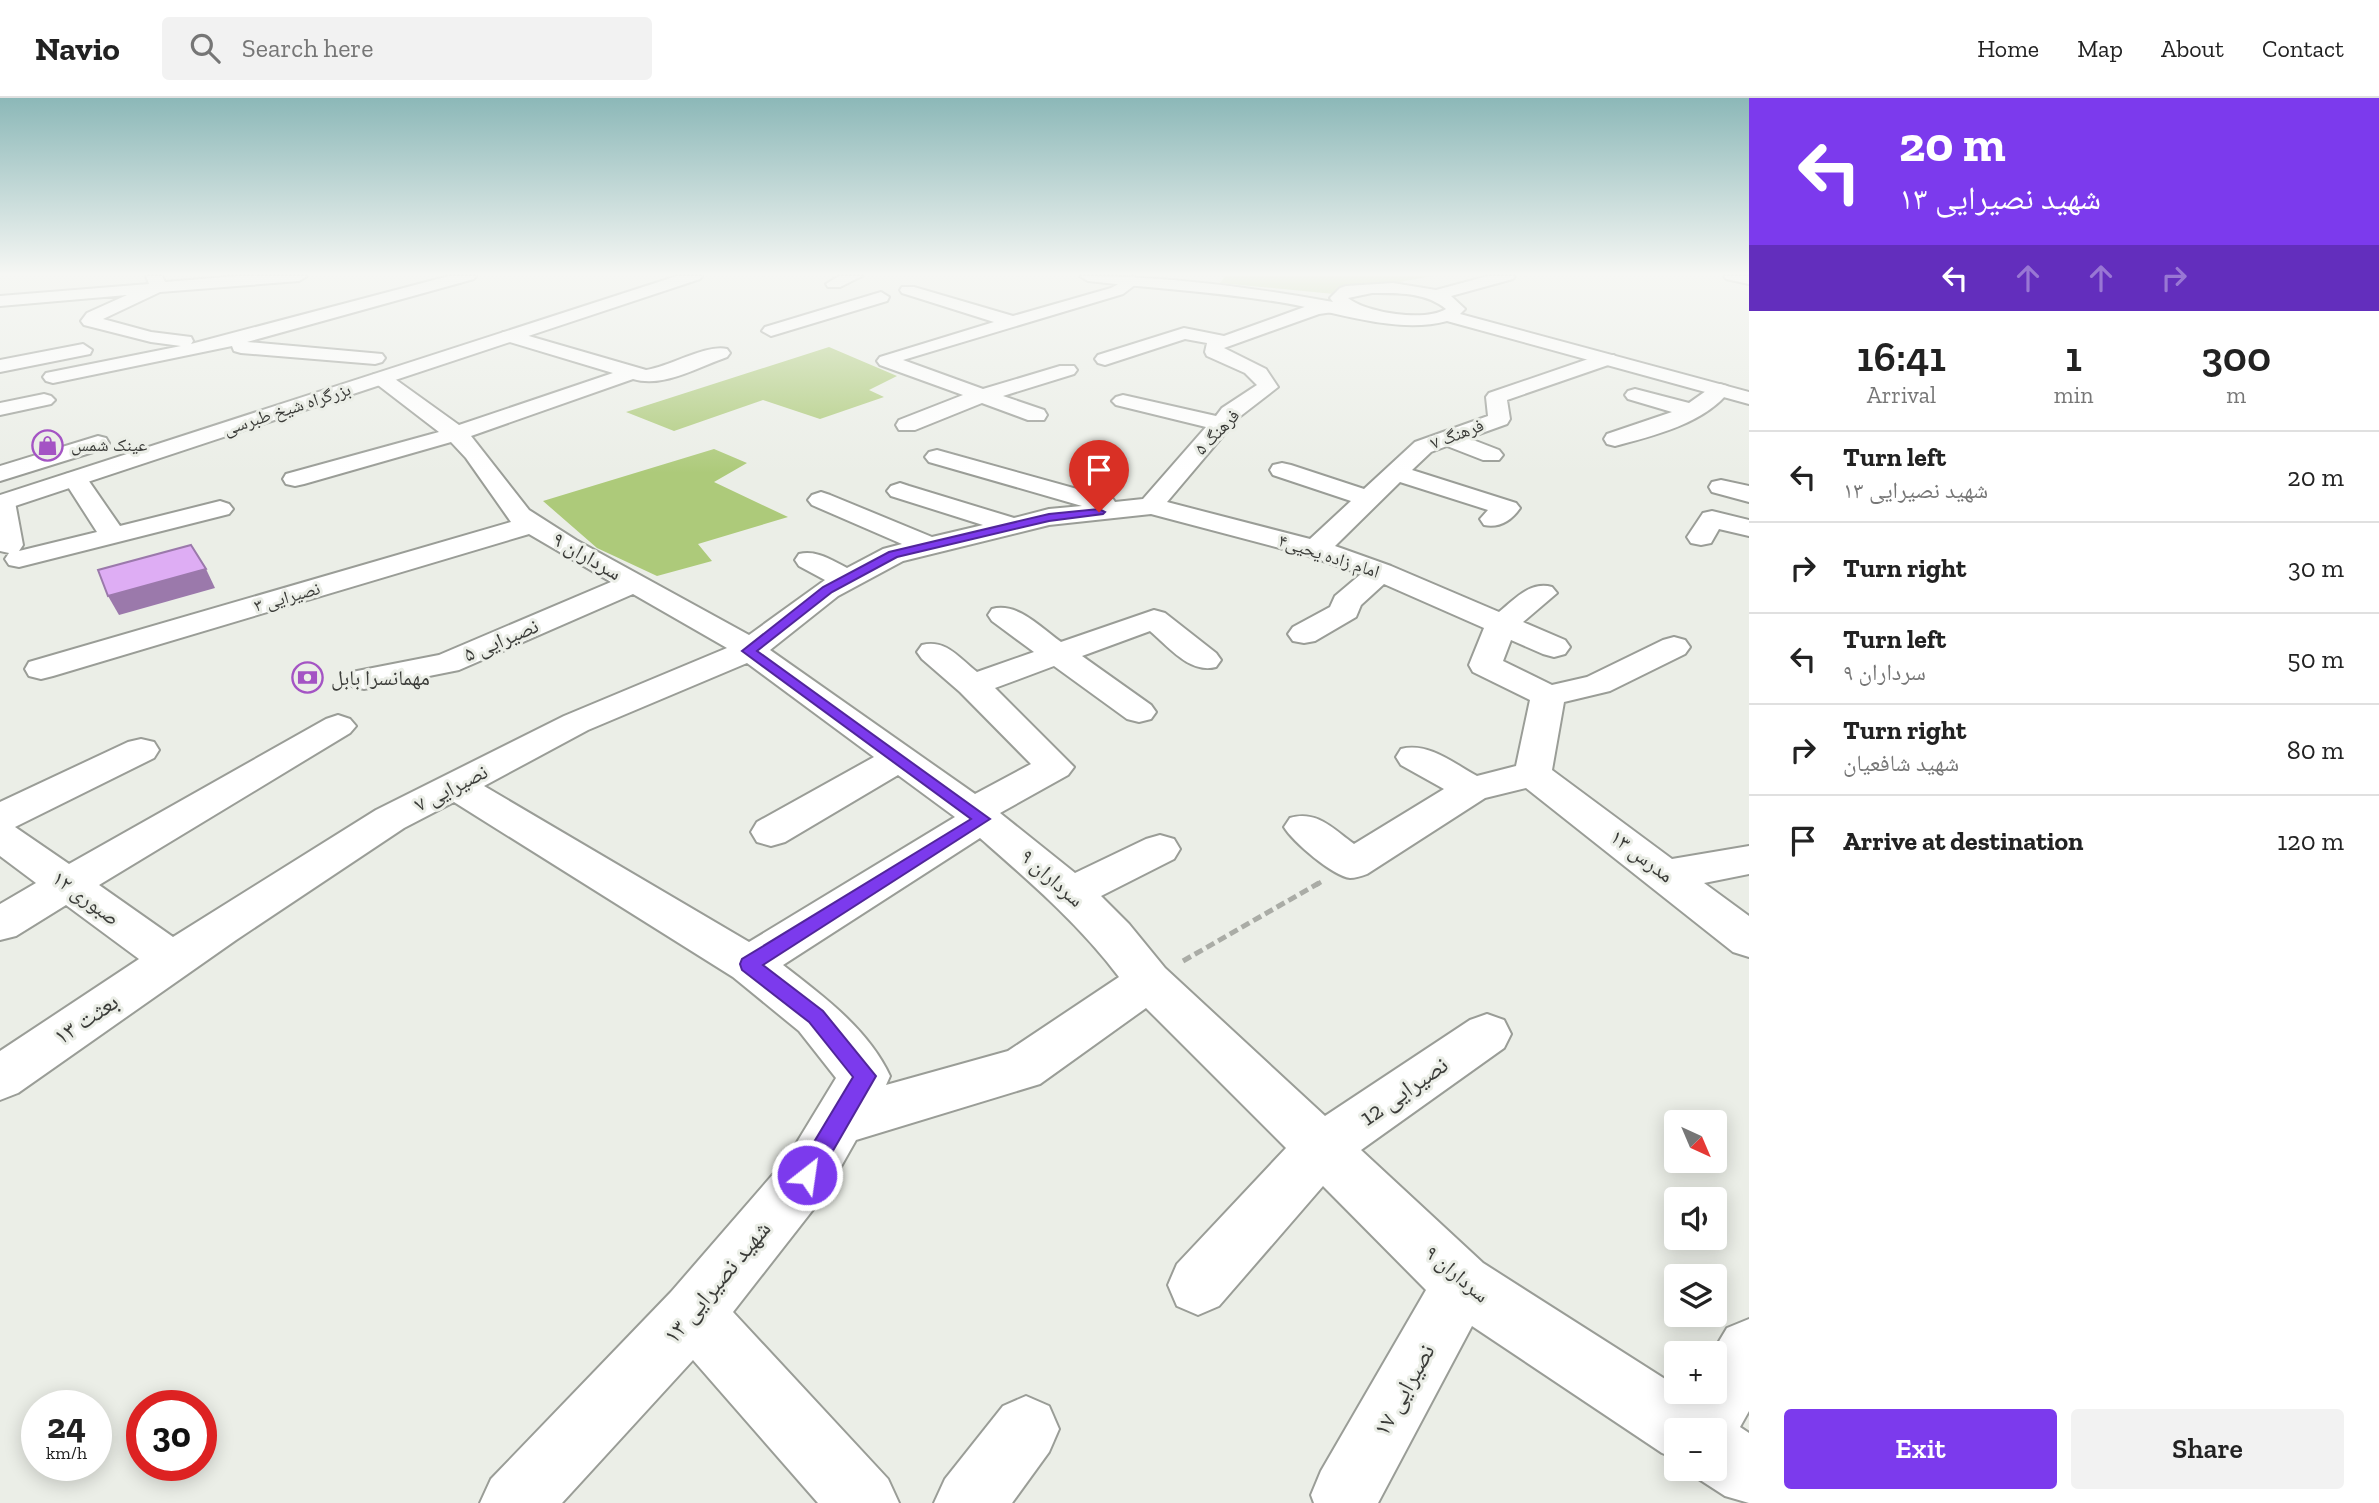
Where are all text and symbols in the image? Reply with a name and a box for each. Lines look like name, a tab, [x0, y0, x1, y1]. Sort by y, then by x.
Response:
search box	[162, 17, 652, 80]
text: Navio	[35, 29, 120, 68]
icon: search	[186, 29, 224, 67]
text: Search here	[242, 32, 374, 64]
text: Home	[1977, 34, 2039, 63]
text: Map	[2077, 34, 2123, 63]
text: About	[2161, 34, 2224, 63]
text: Contact	[2262, 34, 2344, 63]
text: 20 m	[1899, 115, 2006, 174]
icon: left	[1784, 126, 1875, 217]
text: شهید نصیرایی ۱۳	[1899, 179, 2101, 217]
icon: left	[1936, 259, 1974, 297]
icon: ahead	[2009, 259, 2047, 297]
icon: ahead	[2082, 259, 2120, 297]
icon: right	[2155, 259, 2193, 297]
text: 16:41	[1857, 331, 1946, 382]
text: 1	[2065, 331, 2082, 382]
text: 300	[2201, 331, 2271, 382]
street label: بزرگراه شیخ طبرسی	[221, 378, 354, 441]
text: Arrival	[1867, 381, 1936, 409]
text: min	[2054, 381, 2093, 409]
text: m	[2226, 381, 2246, 409]
street label: فرهنگ ۵	[1190, 404, 1244, 460]
street label: فرهنگ ۷	[1427, 414, 1487, 454]
shop icon: عینک شمس	[31, 428, 65, 462]
place label: عینک شمس	[71, 434, 147, 456]
pin	[1069, 440, 1129, 512]
text: Turn left	[1843, 441, 1946, 473]
icon: arrive	[1080, 451, 1118, 489]
icon: left	[1784, 458, 1822, 496]
text: 20 m	[2287, 461, 2344, 493]
text: شهید نصیرایی ۱۳	[1843, 476, 1988, 504]
street label: سرداران ۹	[548, 526, 626, 585]
street label: امام زاده یحیی۴	[1275, 529, 1382, 584]
icon: right	[1784, 549, 1822, 587]
text: Turn right	[1843, 552, 1966, 584]
text: 30 m	[2288, 552, 2344, 584]
street label: نصیرایی ۳	[251, 577, 323, 617]
street label: نصیرایی ۵	[460, 613, 542, 667]
text: Turn left	[1843, 623, 1946, 655]
icon: left	[1784, 640, 1822, 678]
text: 50 m	[2287, 643, 2344, 675]
text: سرداران ۹	[1843, 658, 1926, 686]
bank icon: مهمانسرا بابل	[291, 661, 325, 695]
place label: مهمانسرا بابل	[331, 665, 430, 691]
text: Turn right	[1843, 714, 1966, 746]
icon: right	[1784, 731, 1822, 769]
text: 80 m	[2287, 734, 2344, 766]
text: شهید شافعیان	[1843, 749, 1959, 777]
street label: نصیرایی ۷	[410, 758, 492, 818]
icon: arrive	[1784, 822, 1822, 860]
street label: مدرس ۱۳	[1605, 824, 1679, 888]
text: Arrive at destination	[1843, 825, 2083, 857]
text: 120 m	[2277, 825, 2344, 857]
street label: سرداران ۹	[1016, 843, 1089, 912]
street label: صبوری ۱۲	[48, 865, 125, 930]
street label: بعثت ۱۳	[48, 986, 124, 1051]
street label: نصیرایی 12	[1354, 1050, 1453, 1131]
north arrow	[1664, 1110, 1727, 1172]
map controls	[1664, 1110, 1727, 1481]
position arrow	[770, 1138, 844, 1212]
button: sound	[1664, 1187, 1727, 1250]
street label: شهید نصیرایی ۱۳	[657, 1214, 776, 1349]
street label: سرداران ۹	[1420, 1240, 1494, 1307]
button: layers	[1664, 1264, 1727, 1327]
street label: نصیرایی ۱۷	[1366, 1339, 1441, 1441]
button: +	[1664, 1341, 1727, 1404]
speed limit sign: 30	[126, 1390, 217, 1481]
text: 24	[47, 1405, 86, 1447]
button: Exit	[1784, 1409, 2057, 1489]
button: Share	[2071, 1409, 2344, 1489]
button: −	[1664, 1418, 1727, 1481]
text: km/h	[46, 1442, 87, 1464]

